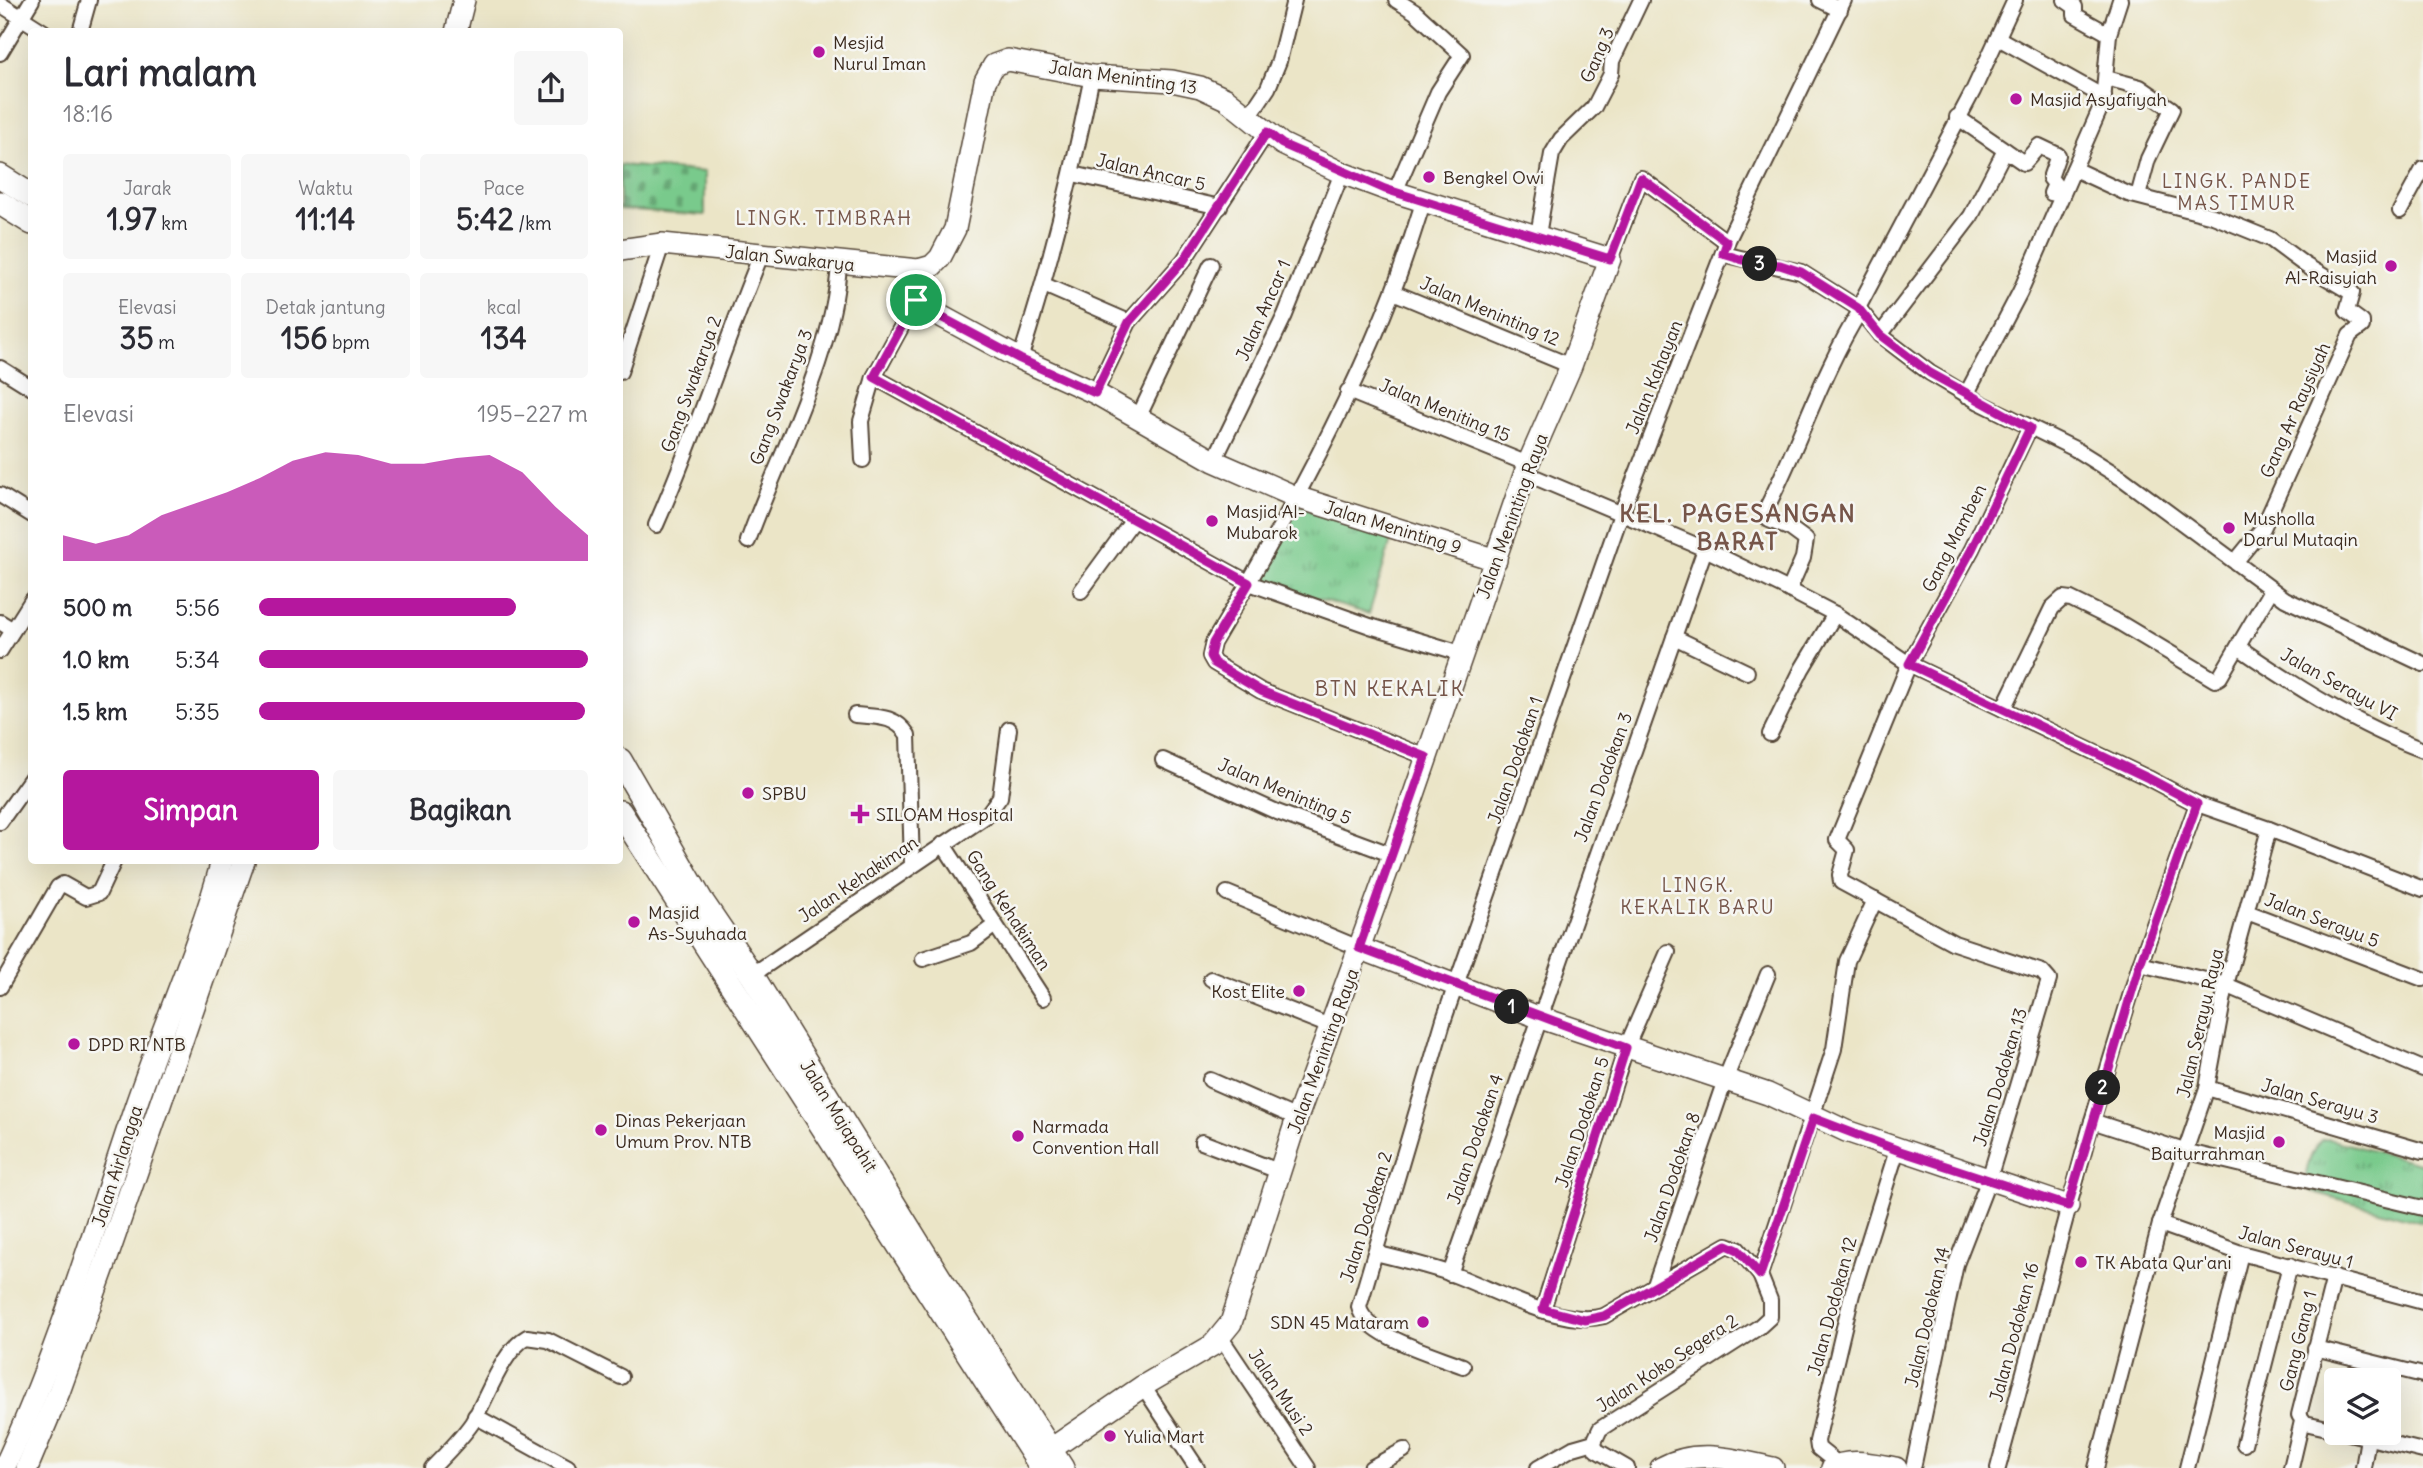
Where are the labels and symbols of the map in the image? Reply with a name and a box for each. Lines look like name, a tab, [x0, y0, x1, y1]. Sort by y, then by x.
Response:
street label: Gang 3	[1575, 24, 1619, 86]
place label: Mesjid Nurul Iman	[833, 31, 926, 75]
marker: Mesjid Nurul Iman	[811, 44, 827, 60]
street label: Jalan Meninting 13	[1047, 55, 1199, 99]
place label: Masjid Asyafiyah	[2030, 88, 2167, 111]
marker: Masjid Asyafiyah	[2008, 91, 2024, 107]
street label: Jalan Ancar 5	[1094, 148, 1208, 196]
place label: Bengkel Owi	[1443, 166, 1544, 189]
marker: Bengkel Owi	[1421, 169, 1437, 185]
district label: LINGK. PANDE MAS TIMUR	[2162, 169, 2312, 215]
district label: LINGK. TIMBRAH	[735, 206, 913, 230]
street label: Jalan Swakarya	[724, 240, 856, 276]
place label: Masjid Al-Raisyiah	[2285, 245, 2377, 289]
pin: 3	[1742, 246, 1778, 282]
street label: Jalan Ancar 1	[1230, 256, 1296, 364]
marker: Masjid Al-Raisyiah	[2383, 258, 2399, 274]
pin	[886, 270, 946, 330]
street label: Jalan Meninting 12	[1417, 271, 1563, 351]
street label: Gang Swakarya 2	[656, 312, 726, 455]
street label: Jalan Kahayan	[1621, 317, 1687, 437]
street label: Gang Swakarya 3	[744, 326, 818, 468]
street label: Gang Ar Raysiyah	[2255, 339, 2335, 481]
street label: Jalan Meniting 15	[1376, 373, 1514, 447]
street label: Jalan Meninting Raya	[1471, 430, 1553, 602]
street label: Gang Mamben	[1917, 480, 1991, 596]
street label: Jalan Meninting 9	[1322, 495, 1464, 559]
district label: KEL. PAGESANGAN BARAT	[1619, 498, 1857, 556]
place label: Masjid Al- Mubarok	[1226, 500, 1305, 544]
place label: Musholla Darul Mutaqin	[2243, 507, 2358, 551]
marker: Masjid Al- Mubarok	[1204, 513, 1220, 529]
marker: Musholla Darul Mutaqin	[2221, 520, 2237, 536]
street label: Jalan Serayu VI	[2277, 643, 2401, 726]
district label: BTN KEKALIK	[1315, 675, 1465, 702]
street label: Jalan Dodokan 1	[1482, 693, 1548, 827]
street label: Jalan Dodokan 3	[1569, 709, 1637, 845]
street label: Jalan Meninting 5	[1215, 753, 1355, 829]
place label: SPBU	[762, 782, 807, 805]
marker: SPBU	[740, 785, 756, 801]
place label: SILOAM Hospital	[876, 803, 1013, 826]
marker: SILOAM Hospital	[850, 804, 870, 824]
street label: Jalan Kehakiman	[794, 831, 922, 927]
street label: Gang Kehakiman	[962, 846, 1056, 974]
district label: LINGK. KEKALIK BARU	[1620, 873, 1776, 919]
street label: Jalan Serayu 5	[2261, 888, 2383, 952]
place label: Masjid As-Syuhada	[648, 901, 747, 945]
marker: Masjid As-Syuhada	[626, 914, 642, 930]
street label: Jalan Serayu Raya	[2172, 946, 2228, 1100]
street label: Jalan Meninting Raya	[1282, 965, 1364, 1137]
place label: Kost Elite	[1211, 980, 1285, 1003]
marker: Kost Elite	[1291, 983, 1307, 999]
pin: 1	[1494, 990, 1530, 1024]
street label: Jalan Dodokan 13	[1968, 1005, 2032, 1149]
place label: DPD RI NTB	[88, 1033, 186, 1056]
marker: DPD RI NTB	[66, 1036, 82, 1052]
street label: Jalan Dodokan 5	[1550, 1054, 1614, 1190]
street label: Jalan Majapahit	[795, 1055, 883, 1177]
pin: 2	[2086, 1070, 2120, 1106]
street label: Jalan Dodokan 4	[1442, 1071, 1508, 1207]
street label: Jalan Serayu 3	[2259, 1073, 2381, 1129]
street label: Jalan Airlangga	[87, 1102, 147, 1230]
place label: Dinas Pekerjaan Umum Prov. NTB	[615, 1109, 752, 1153]
street label: Jalan Dodokan 8	[1639, 1109, 1705, 1245]
place label: Narmada Convention Hall	[1032, 1115, 1159, 1159]
place label: Masjid Baiturrahman	[2151, 1121, 2265, 1165]
marker: Dinas Pekerjaan Umum Prov. NTB	[593, 1122, 609, 1138]
marker: Narmada Convention Hall	[1010, 1128, 1026, 1144]
marker: Masjid Baiturrahman	[2271, 1134, 2287, 1150]
street label: Jalan Dodokan 2	[1335, 1149, 1397, 1285]
street label: Jalan Serayu 1	[2236, 1221, 2356, 1273]
street label: Jalan Dodokan 12	[1802, 1234, 1862, 1378]
street label: Jalan Dodokan 14	[1900, 1244, 1954, 1390]
place label: TK Abata Qur'ani	[2095, 1251, 2232, 1274]
marker: TK Abata Qur'ani	[2073, 1254, 2089, 1270]
street label: Jalan Dodokan 16	[1984, 1260, 2044, 1404]
street label: Gang Gang 1	[2274, 1288, 2322, 1394]
street label: Jalan Koko Segera 2	[1592, 1309, 1742, 1417]
place label: SDN 45 Mataram	[1270, 1311, 1409, 1334]
marker: SDN 45 Mataram	[1415, 1314, 1431, 1330]
street label: Jalan Musi 2	[1244, 1344, 1319, 1440]
place label: Yulia Mart	[1124, 1425, 1204, 1448]
marker: Yulia Mart	[1102, 1428, 1118, 1444]

